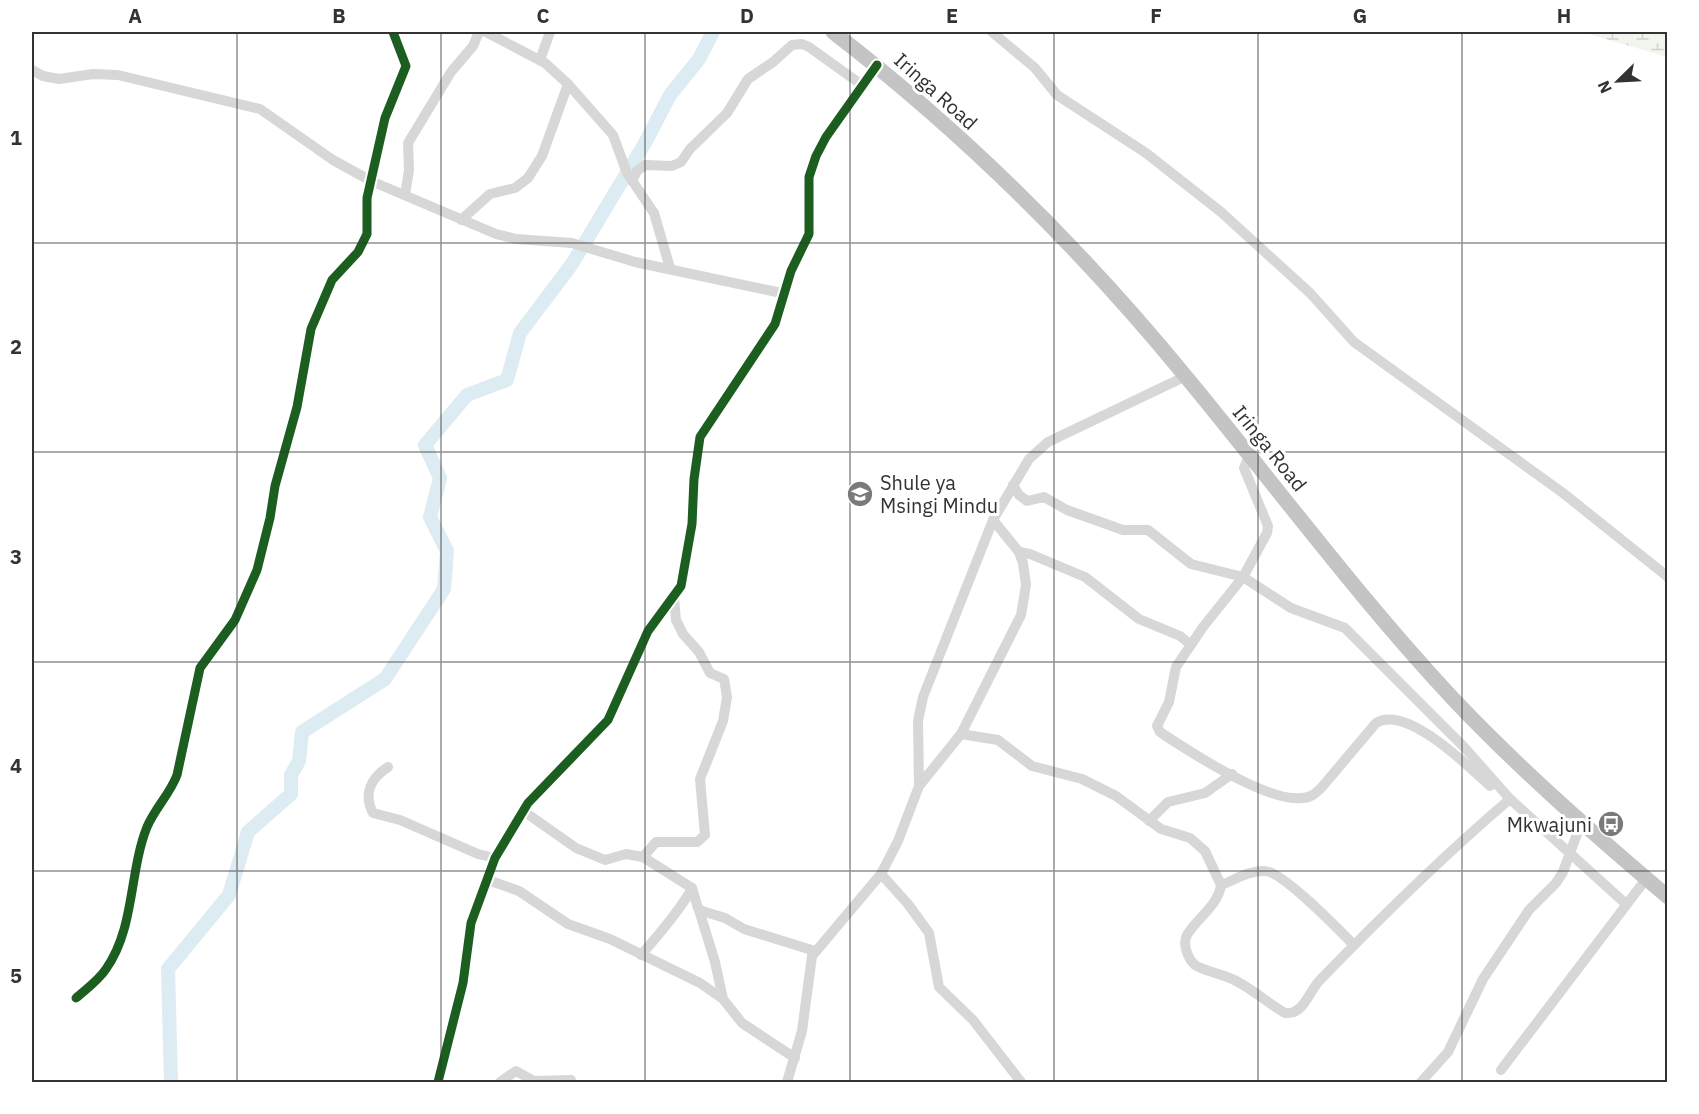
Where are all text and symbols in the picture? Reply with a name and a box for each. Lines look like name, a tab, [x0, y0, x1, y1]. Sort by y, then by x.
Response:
text: A	[128, 2, 142, 29]
text: B	[332, 2, 346, 29]
text: C	[536, 2, 550, 29]
text: D	[740, 2, 754, 29]
text: E	[946, 2, 958, 29]
text: F	[1150, 2, 1162, 29]
text: G	[1353, 2, 1367, 29]
text: H	[1557, 2, 1571, 29]
street label: Iringa Road	[888, 46, 984, 136]
north arrow	[1588, 51, 1648, 111]
text: N	[1593, 78, 1616, 96]
text: 1	[10, 124, 22, 151]
text: 2	[10, 333, 22, 360]
street label: Iringa Road	[1227, 399, 1313, 497]
place label: Shule ya Msingi Mindu	[880, 469, 998, 519]
school or university icon: Shule ya Msingi Mindu	[845, 479, 875, 509]
text: 3	[10, 543, 22, 570]
text: 4	[10, 752, 22, 779]
bus stop icon: Mkwajuni	[1596, 809, 1626, 839]
place label: Mkwajuni	[1507, 811, 1592, 838]
text: 5	[10, 962, 22, 989]

